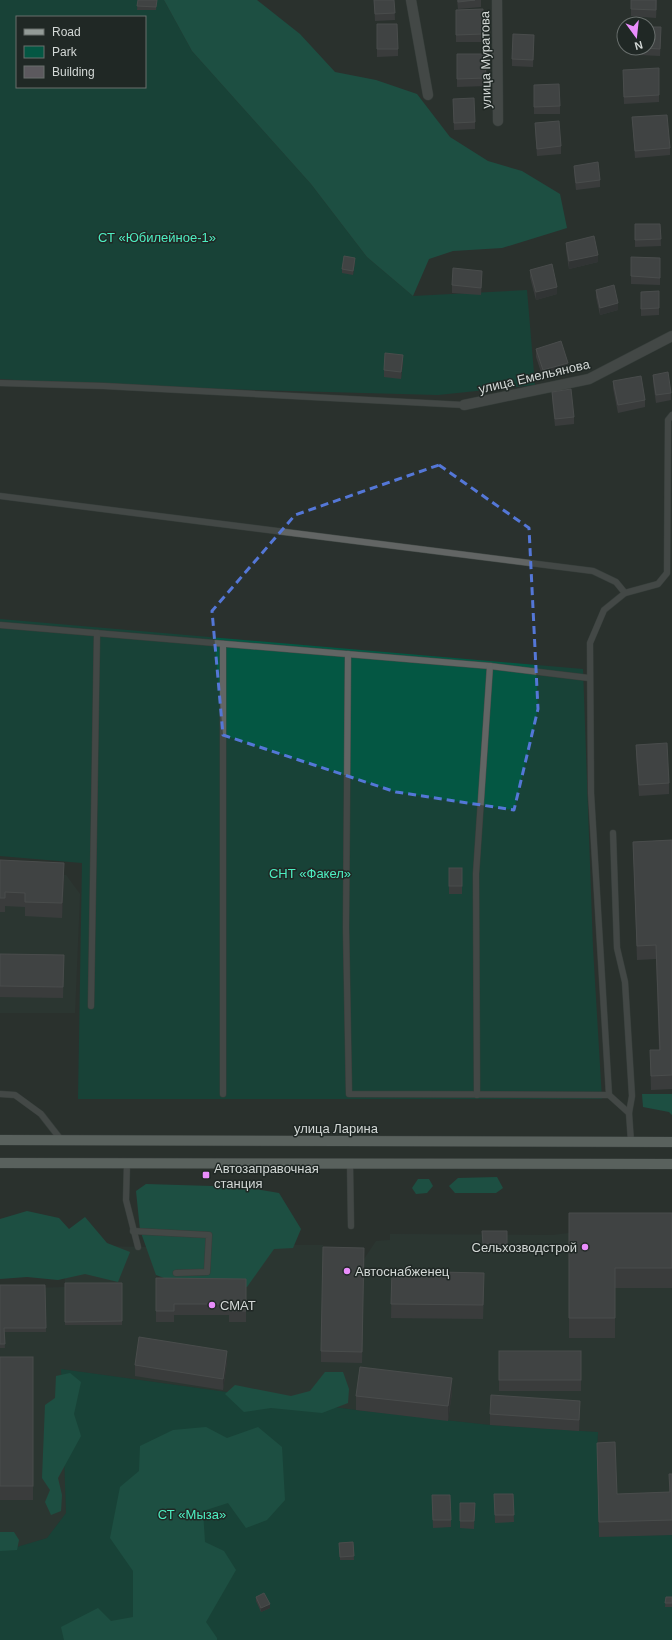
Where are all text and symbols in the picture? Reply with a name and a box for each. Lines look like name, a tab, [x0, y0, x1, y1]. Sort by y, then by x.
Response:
street label: улица Муратова	[477, 10, 494, 109]
legend	[16, 16, 146, 88]
north arrow	[616, 16, 656, 56]
text: Road	[52, 25, 81, 39]
text: N	[633, 39, 644, 52]
text: Park	[52, 45, 78, 59]
text: Building	[52, 65, 95, 79]
park label: СТ «Юбилейное-1»	[98, 230, 216, 245]
street label: улица Емельянова	[477, 356, 592, 397]
park label: СНТ «Факел»	[269, 866, 351, 881]
street label: улица Ларина	[294, 1121, 379, 1136]
place label: Автозаправочная станция	[214, 1161, 319, 1191]
marker: Автозаправочная станция	[201, 1170, 211, 1180]
place label: Сельхозводстрой	[472, 1240, 577, 1255]
marker: Сельхозводстрой	[580, 1242, 590, 1252]
place label: Автоснабженец	[355, 1264, 450, 1279]
marker: Автоснабженец	[342, 1266, 352, 1276]
place label: СМАТ	[220, 1298, 256, 1313]
marker: СМАТ	[207, 1300, 217, 1310]
park label: СТ «Мыза»	[158, 1507, 226, 1522]

